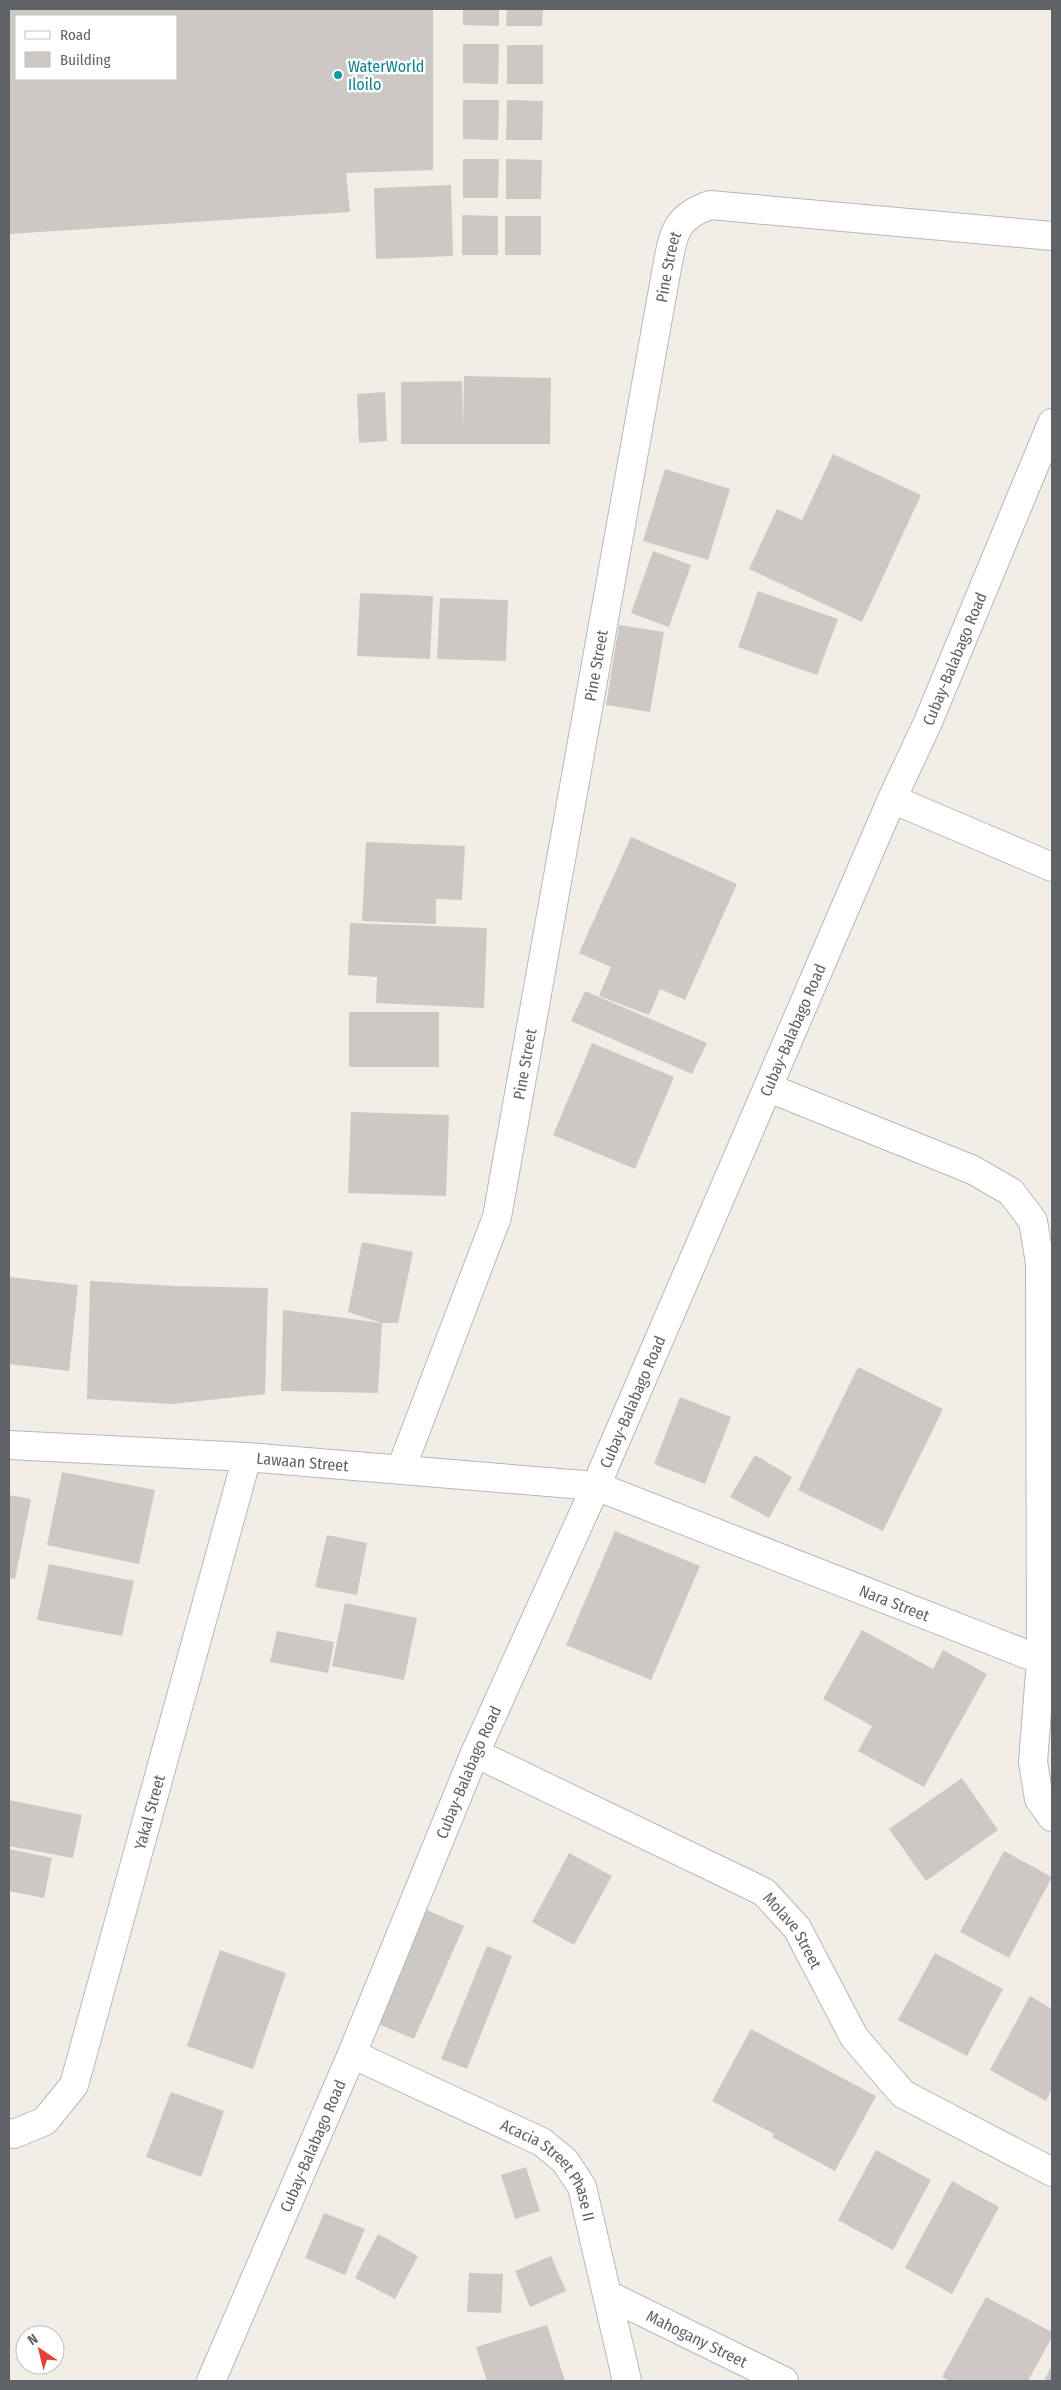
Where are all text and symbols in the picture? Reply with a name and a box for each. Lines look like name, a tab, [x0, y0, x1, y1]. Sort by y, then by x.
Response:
legend	[15, 15, 178, 80]
text: Road	[60, 26, 91, 44]
text: Building	[60, 51, 111, 69]
place label: WaterWorld Iloilo	[348, 57, 424, 94]
marker: WaterWorld Iloilo	[332, 69, 344, 81]
street label: Pine Street	[651, 228, 685, 304]
street label: Cubay-Balabago Road	[918, 589, 990, 728]
street label: Pine Street	[580, 628, 612, 702]
street label: Cubay-Balabago Road	[756, 961, 829, 1099]
street label: Pine Street	[509, 1026, 540, 1101]
street label: Cubay-Balabago Road	[595, 1333, 669, 1471]
street label: Lawaan Street	[256, 1448, 350, 1475]
street label: Nara Street	[857, 1580, 933, 1625]
street label: Cubay-Balabago Road	[432, 1703, 505, 1841]
street label: Yakal Street	[130, 1772, 169, 1852]
street label: Molave Street	[759, 1888, 826, 1972]
street label: Cubay-Balabago Road	[275, 2077, 349, 2215]
street label: Acacia Street Phase II	[498, 2115, 599, 2223]
street label: Mahogany Street	[643, 2306, 751, 2371]
north arrow	[15, 2325, 65, 2375]
text: N	[25, 2330, 41, 2349]

